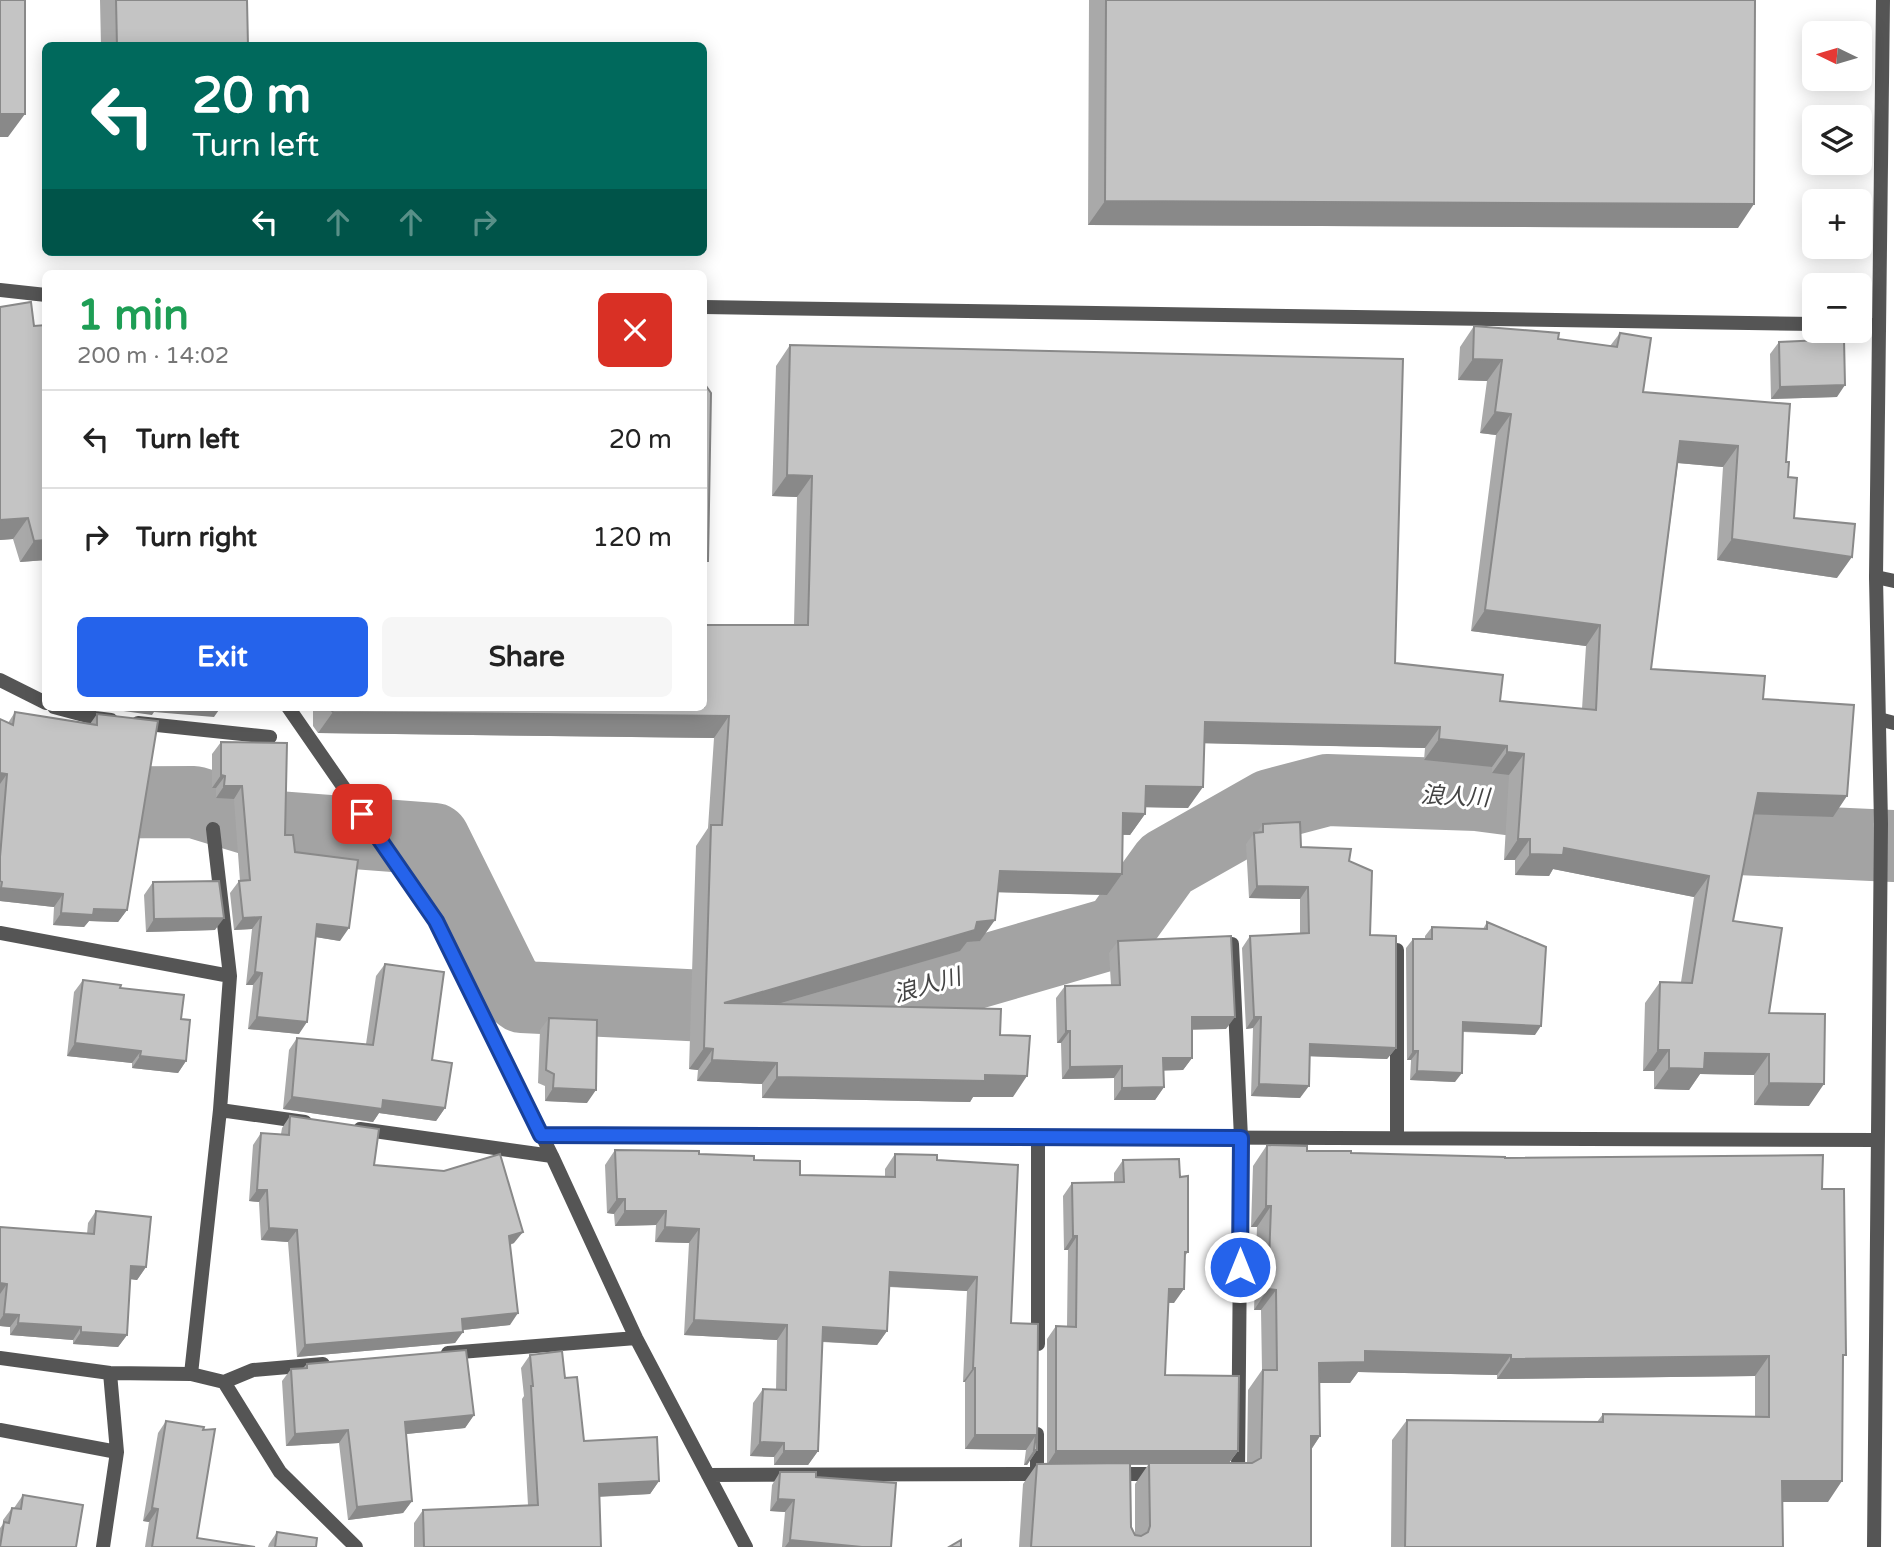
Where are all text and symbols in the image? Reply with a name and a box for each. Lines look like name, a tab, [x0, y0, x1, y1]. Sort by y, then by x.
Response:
north arrow	[1802, 21, 1872, 91]
map controls	[1802, 21, 1872, 343]
text: 20 m	[192, 67, 311, 126]
icon: left	[77, 70, 168, 161]
button: layers	[1802, 105, 1872, 175]
text: Turn left	[192, 127, 319, 165]
button: +	[1802, 189, 1872, 259]
icon: left	[246, 203, 284, 241]
icon: ahead	[319, 203, 357, 241]
icon: ahead	[392, 203, 430, 241]
icon: right	[465, 203, 503, 241]
button: −	[1802, 273, 1872, 343]
text: 1 min	[77, 290, 189, 341]
button: close	[598, 293, 672, 367]
text: 200 m · 14:02	[77, 342, 229, 370]
icon: left	[77, 420, 115, 458]
text: Turn left	[136, 424, 239, 455]
text: 20 m	[609, 424, 672, 455]
icon: right	[77, 518, 115, 556]
text: Turn right	[136, 522, 257, 553]
text: 120 m	[592, 522, 672, 553]
button: Exit	[77, 617, 368, 697]
button: Share	[382, 617, 672, 697]
water label: 浪人川	[1420, 781, 1493, 813]
pin	[332, 784, 392, 844]
icon: arrive	[343, 795, 381, 833]
water label: 浪人川	[890, 962, 967, 1009]
position arrow	[1203, 1230, 1277, 1304]

